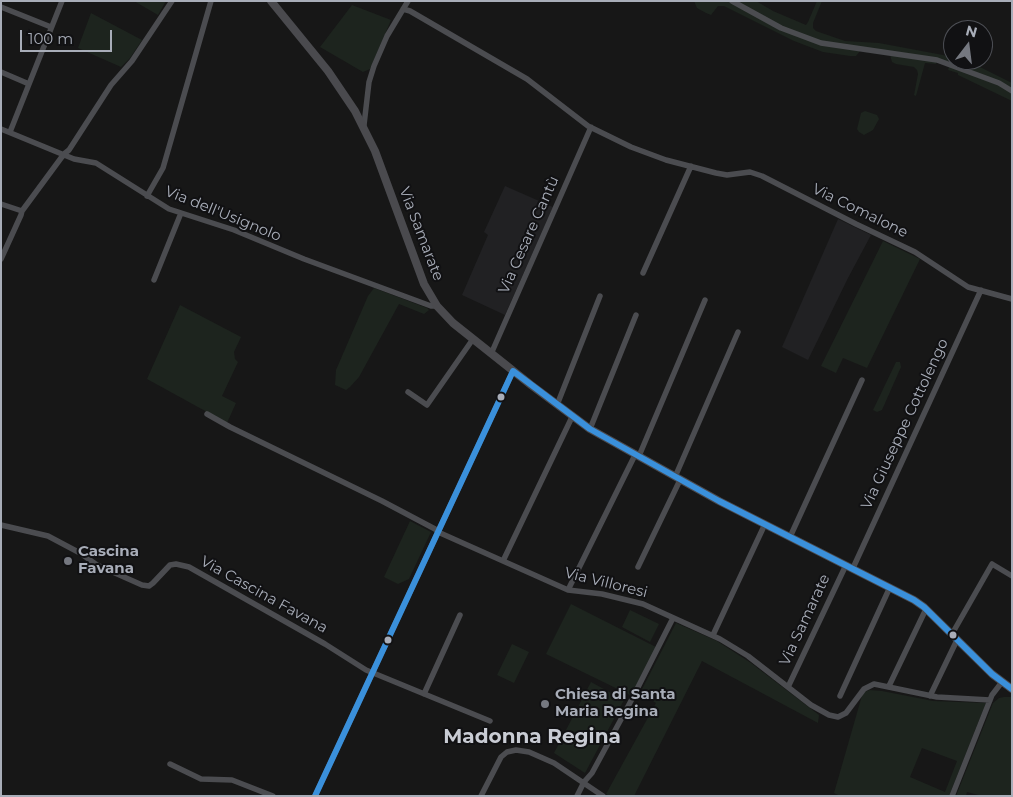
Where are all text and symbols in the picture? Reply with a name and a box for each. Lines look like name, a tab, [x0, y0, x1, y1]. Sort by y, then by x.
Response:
scale bar	[22, 20, 115, 52]
north arrow	[943, 20, 993, 70]
text: N	[964, 21, 979, 42]
text: 100 m	[28, 29, 73, 48]
street label: Via Cesare Cantù	[495, 173, 563, 297]
street label: Via Comalone	[809, 180, 911, 242]
street label: Via dell'Usignolo	[162, 182, 284, 246]
street label: Via Samarate	[395, 185, 447, 283]
street label: Via Giuseppe Cottolengo	[858, 336, 952, 512]
unlabelled marker	[496, 392, 506, 402]
place label: Cascina Favana	[78, 543, 139, 578]
street label: Via Cascina Favana	[197, 553, 331, 637]
marker: Cascina Favana	[62, 555, 74, 567]
street label: Via Villoresi	[563, 564, 649, 602]
street label: Via Samarate	[776, 571, 834, 669]
unlabelled marker	[948, 630, 958, 640]
unlabelled marker	[383, 635, 393, 645]
place label: Chiesa di Santa Maria Regina	[555, 686, 676, 721]
marker: Chiesa di Santa Maria Regina	[539, 698, 551, 710]
district label: Madonna Regina	[443, 725, 621, 749]

